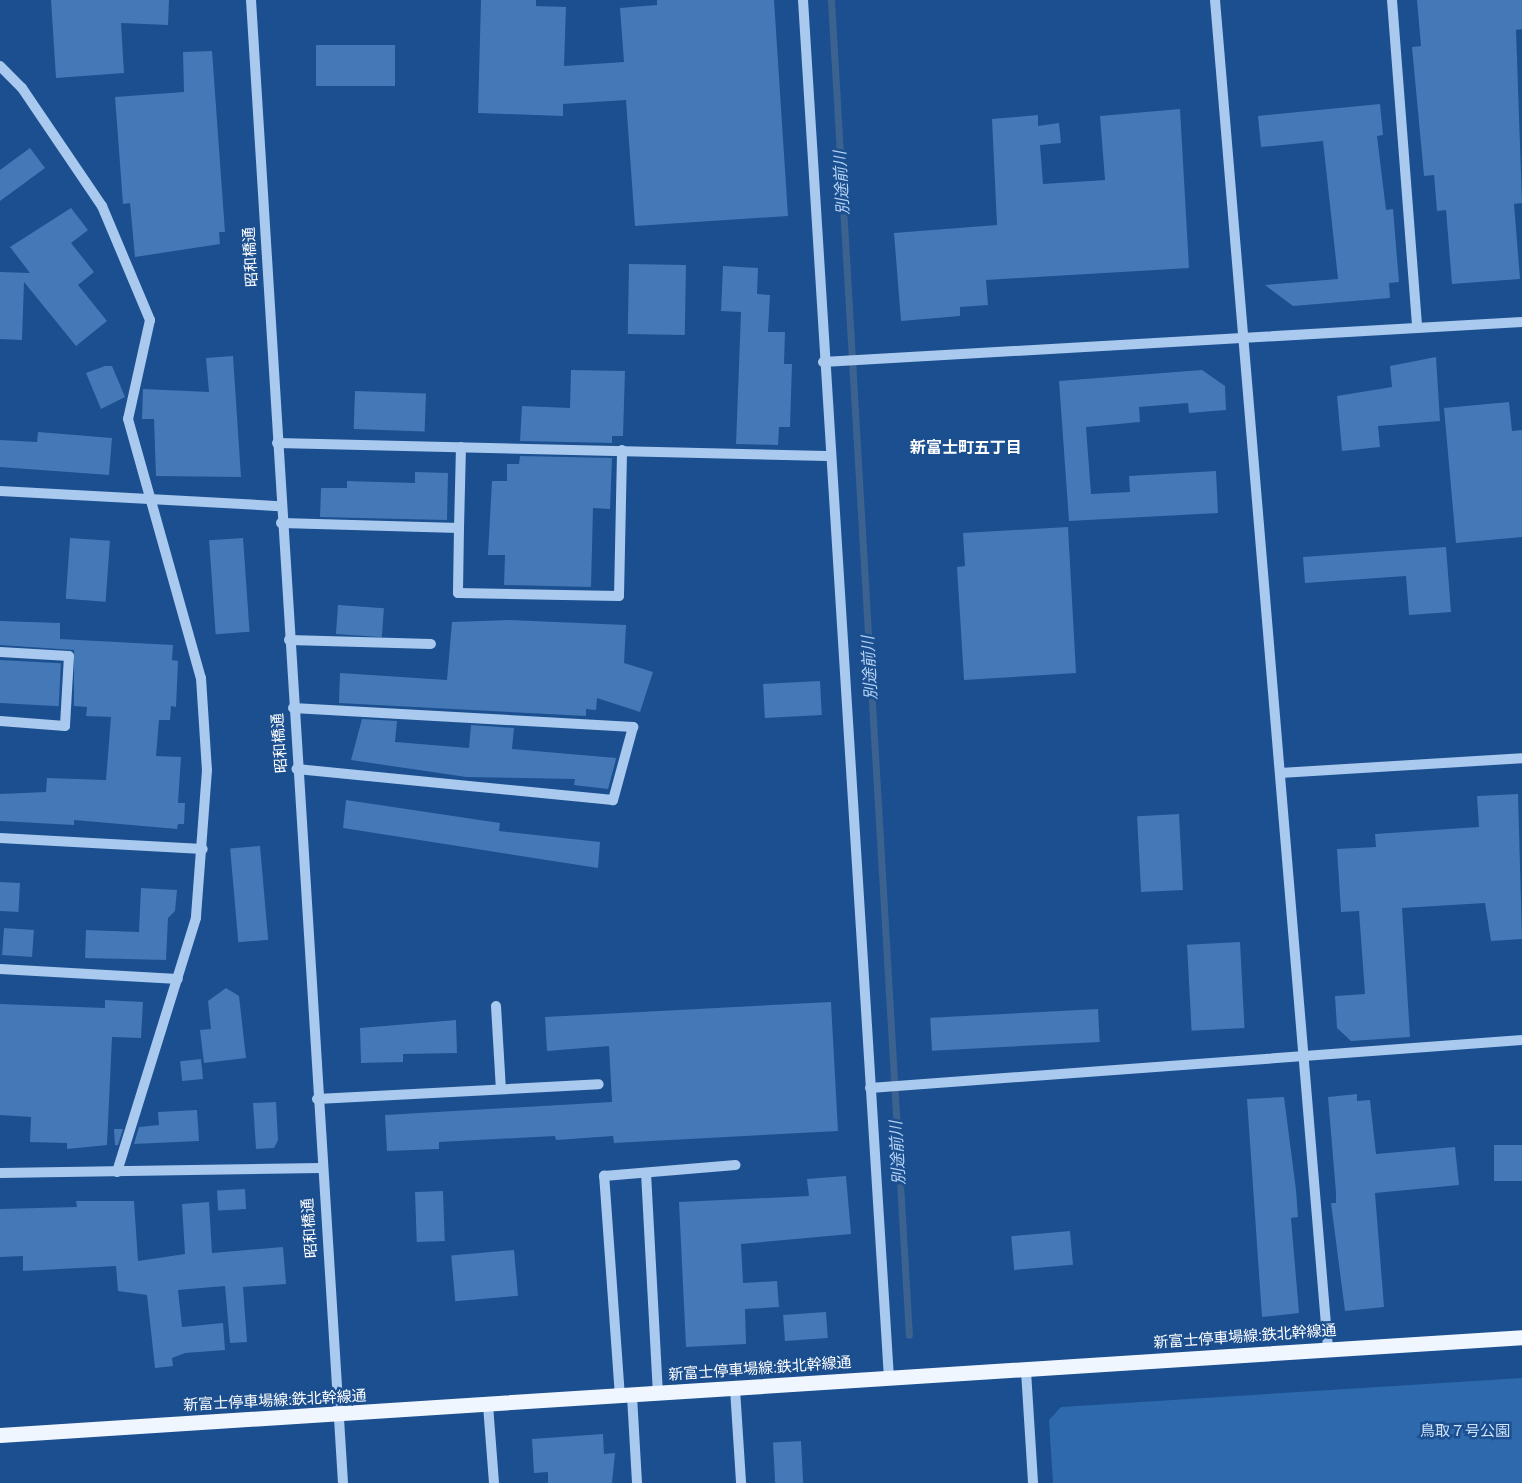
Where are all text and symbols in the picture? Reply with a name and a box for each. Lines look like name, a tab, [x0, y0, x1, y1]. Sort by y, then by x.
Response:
water label: 別途前川	[831, 151, 853, 215]
street label: 昭和橋通	[240, 227, 262, 287]
district label: 新富士町五丁目	[910, 438, 1022, 458]
water label: 別途前川	[859, 636, 881, 700]
street label: 昭和橋通	[269, 712, 291, 774]
water label: 別途前川	[887, 1121, 909, 1185]
street label: 昭和橋通	[299, 1197, 321, 1259]
street label: 新富士停車場線:鉄北幹線通	[1153, 1322, 1337, 1352]
street label: 新富士停車場線:鉄北幹線通	[668, 1354, 852, 1384]
street label: 新富士停車場線:鉄北幹線通	[183, 1387, 367, 1415]
park label: 鳥取７号公園	[1420, 1423, 1510, 1441]

